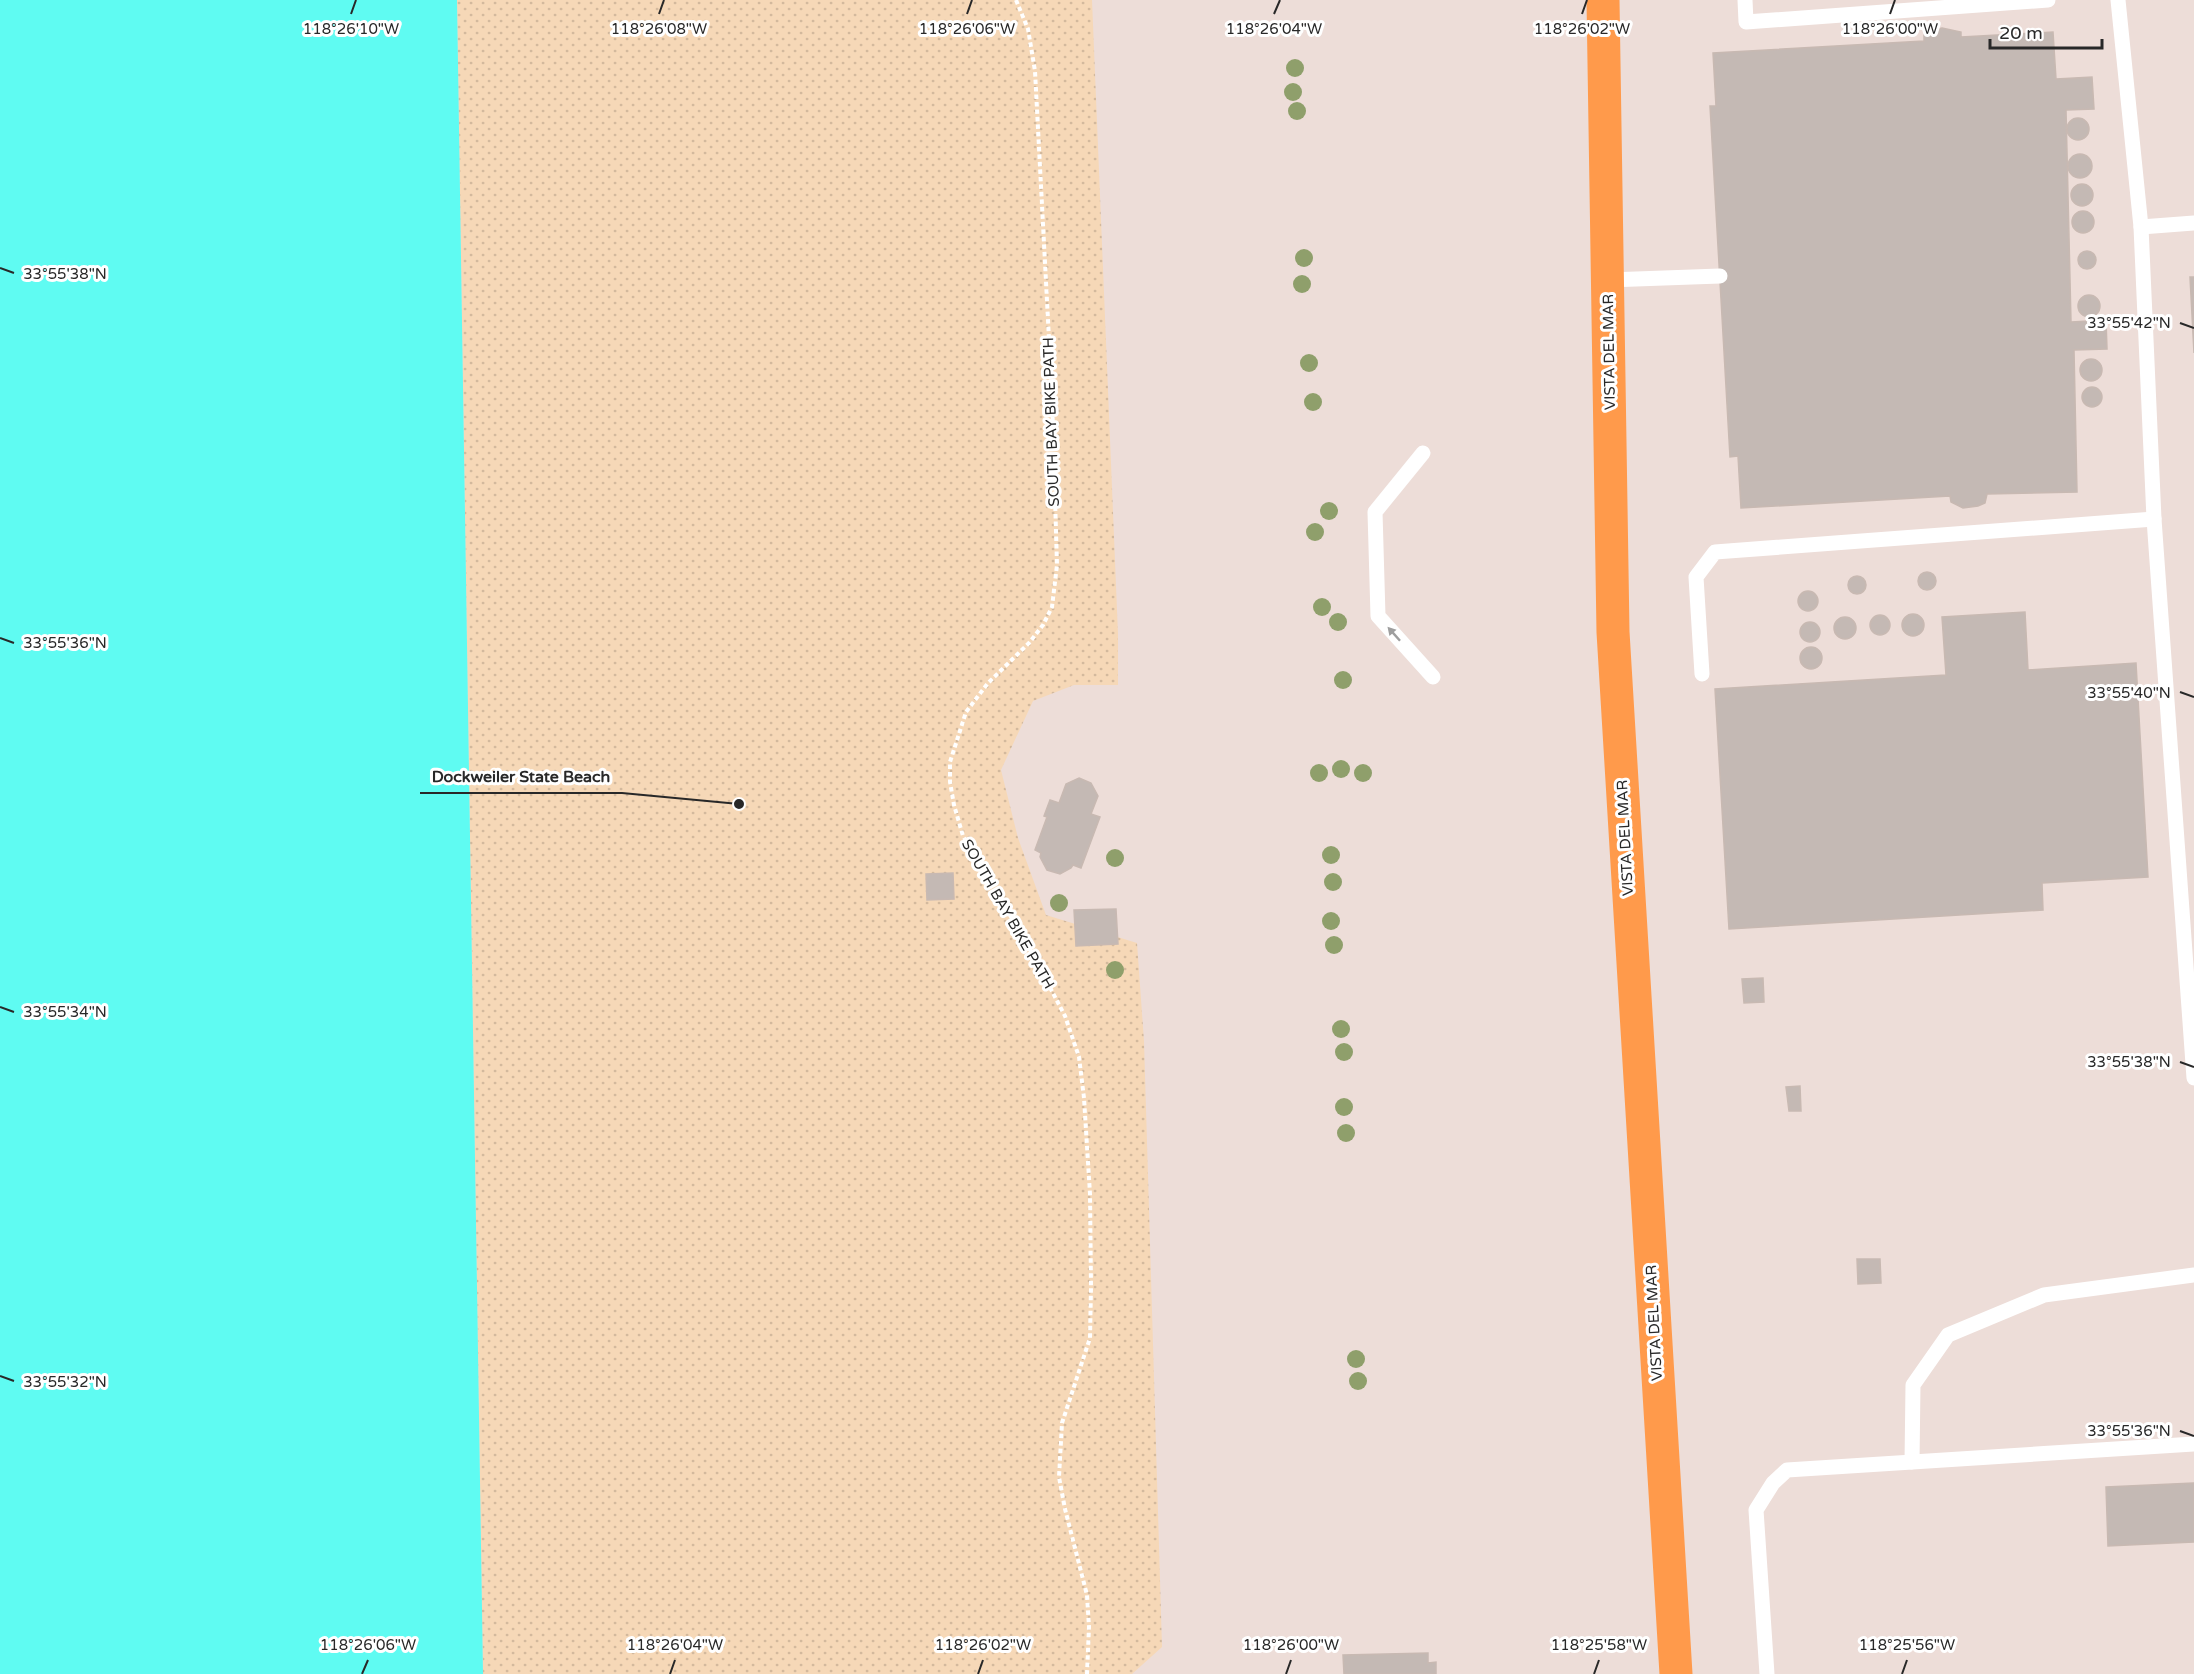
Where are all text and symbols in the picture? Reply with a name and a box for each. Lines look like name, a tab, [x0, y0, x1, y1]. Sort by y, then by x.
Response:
scale bar	[1990, 12, 2102, 50]
text: 118°26'10"W	[303, 20, 399, 38]
text: 118°26'08"W	[611, 20, 707, 38]
text: 118°26'06"W	[919, 20, 1015, 38]
text: 118°26'04"W	[1226, 20, 1322, 38]
text: 118°26'02"W	[1534, 20, 1630, 38]
text: 118°26'00"W	[1842, 20, 1938, 38]
text: 20 m	[1999, 22, 2043, 44]
text: 33°55'38"N	[23, 265, 107, 283]
street label: VISTA DEL MAR	[1599, 294, 1619, 410]
text: 33°55'42"N	[2087, 314, 2171, 332]
street label: SOUTH BAY BIKE PATH	[1039, 337, 1063, 507]
one-way arrow	[1388, 627, 1401, 642]
text: 33°55'36"N	[23, 634, 107, 652]
text: 33°55'40"N	[2087, 684, 2171, 702]
callout: Dockweiler State Beach	[420, 759, 622, 793]
text: Dockweiler State Beach	[432, 767, 610, 787]
street label: VISTA DEL MAR	[1613, 779, 1637, 897]
street label: SOUTH BAY BIKE PATH	[958, 836, 1058, 992]
text: 33°55'34"N	[23, 1003, 107, 1021]
text: 33°55'38"N	[2087, 1053, 2171, 1071]
street label: VISTA DEL MAR	[1642, 1264, 1666, 1382]
text: 33°55'32"N	[23, 1373, 107, 1391]
text: 33°55'36"N	[2087, 1422, 2171, 1440]
text: 118°26'06"W	[320, 1636, 416, 1654]
text: 118°26'04"W	[627, 1636, 723, 1654]
text: 118°26'02"W	[935, 1636, 1031, 1654]
text: 118°26'00"W	[1243, 1636, 1339, 1654]
text: 118°25'58"W	[1551, 1636, 1647, 1654]
text: 118°25'56"W	[1859, 1636, 1955, 1654]

